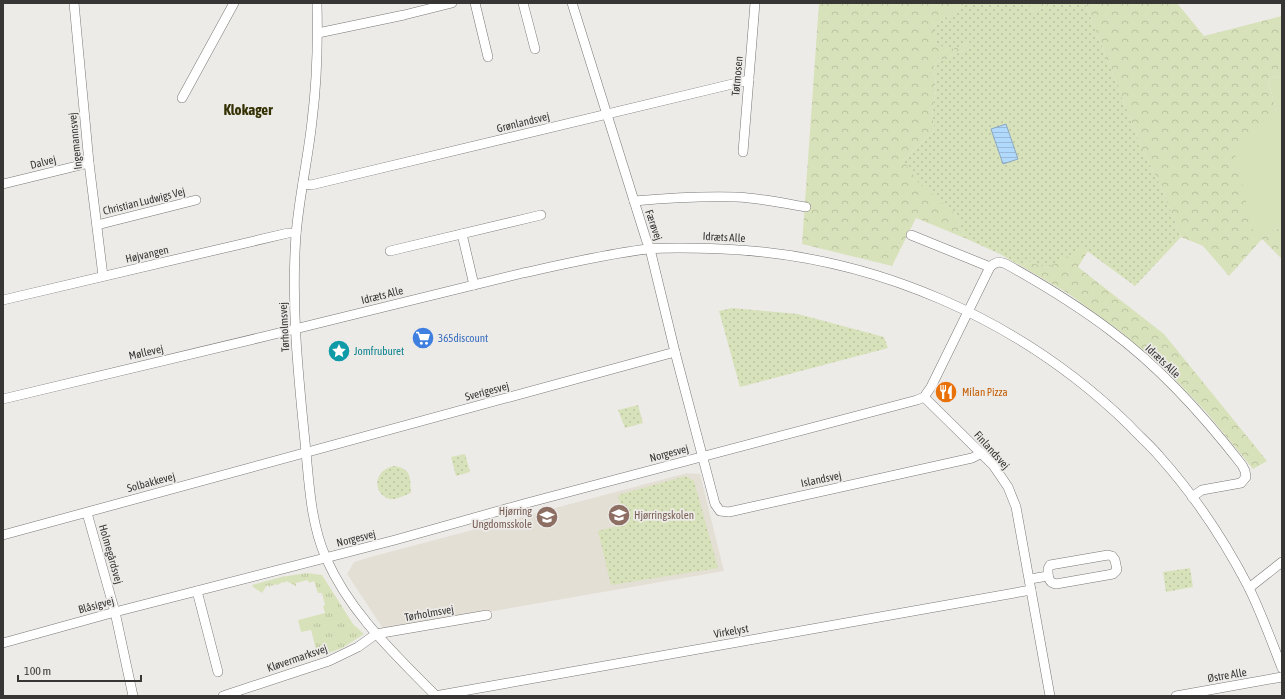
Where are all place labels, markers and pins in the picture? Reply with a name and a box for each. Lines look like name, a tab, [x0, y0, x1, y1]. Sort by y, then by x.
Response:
supermarket icon: 365discount	[410, 325, 436, 351]
place label: 365discount	[438, 332, 488, 344]
place icon: Jomfruburet	[326, 338, 352, 364]
place label: Jomfruburet	[354, 345, 404, 357]
restaurant icon: Milan Pizza	[933, 379, 959, 405]
place label: Milan Pizza	[962, 386, 1008, 398]
school or university icon: Hjørringskolen	[606, 502, 632, 528]
school or university icon: Hjørring Ungdomsskole	[534, 504, 560, 530]
place label: Hjørring Ungdomsskole	[472, 505, 532, 530]
place label: Hjørringskolen	[634, 509, 694, 521]

